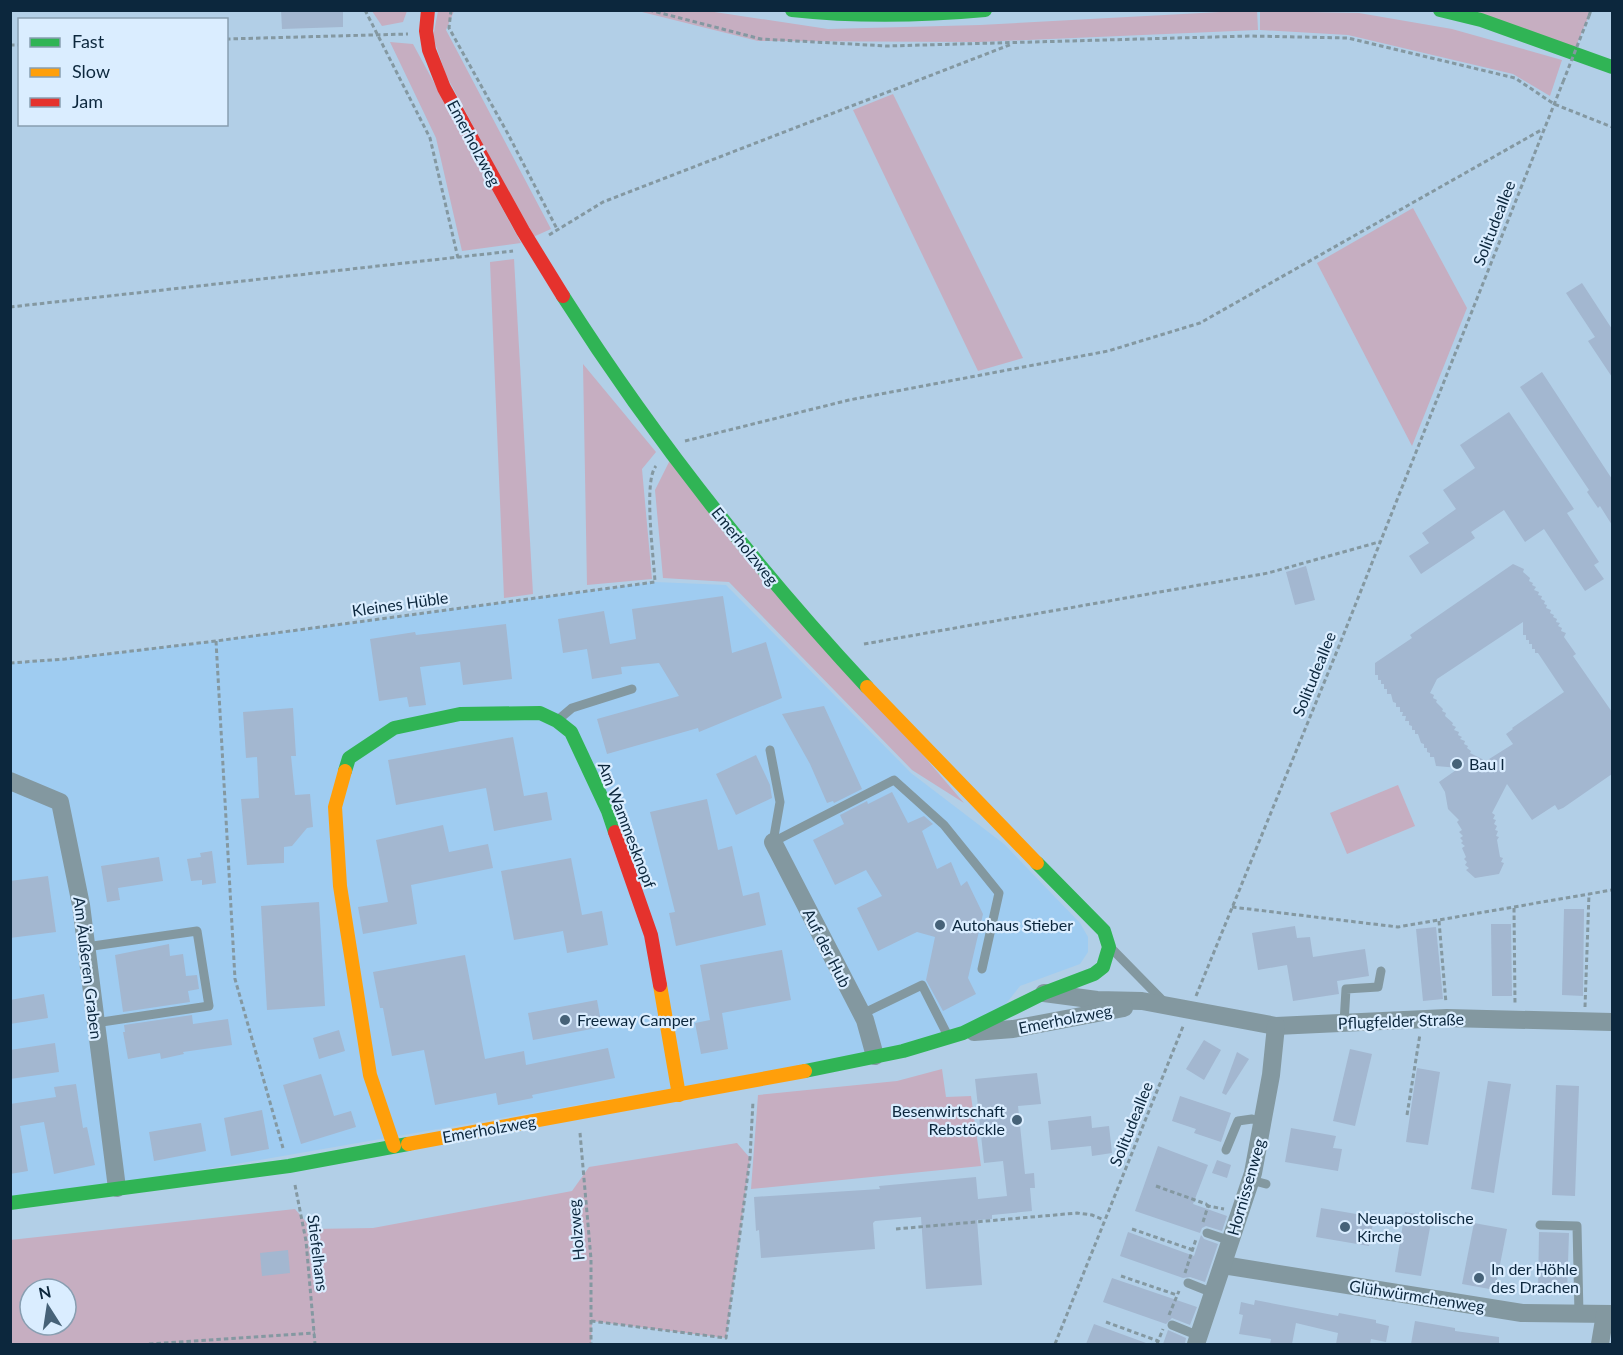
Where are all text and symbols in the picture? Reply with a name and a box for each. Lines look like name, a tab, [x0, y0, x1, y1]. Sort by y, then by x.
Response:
legend	[18, 18, 228, 126]
text: Fast	[72, 30, 105, 52]
text: Slow	[72, 60, 110, 82]
text: Jam	[72, 90, 103, 112]
street label: Emerholzweg	[444, 97, 505, 189]
street label: Solitudeallee	[1469, 178, 1518, 268]
street label: Emerholzweg	[708, 503, 783, 588]
street label: Kleines Hüble	[350, 587, 449, 620]
street label: Solitudeallee	[1288, 629, 1339, 719]
place label: Bau I	[1469, 754, 1505, 773]
marker: Bau I	[1450, 757, 1464, 771]
street label: Am Wammesknopf	[595, 759, 660, 891]
street label: Am Äußeren Graben	[70, 896, 107, 1040]
street label: Auf der Hub	[799, 905, 855, 990]
place label: Autohaus Stieber	[952, 915, 1073, 934]
marker: Autohaus Stieber	[933, 918, 947, 932]
street label: Emerholzweg	[1017, 1000, 1113, 1037]
street label: Pflugfelder Straße	[1338, 1009, 1464, 1032]
place label: Freeway Camper	[577, 1010, 695, 1029]
marker: Freeway Camper	[558, 1013, 572, 1027]
street label: Solitudeallee	[1105, 1079, 1156, 1169]
place label: Besenwirtschaft Rebstöckle	[892, 1101, 1005, 1138]
street label: Emerholzweg	[441, 1111, 537, 1146]
marker: Besenwirtschaft Rebstöckle	[1010, 1113, 1024, 1127]
street label: Hornissenweg	[1223, 1136, 1268, 1238]
street label: Holzweg	[563, 1199, 588, 1261]
place label: Neuapostolische Kirche	[1357, 1208, 1474, 1245]
street label: Stiefelhans	[304, 1214, 333, 1292]
marker: Neuapostolische Kirche	[1338, 1220, 1352, 1234]
place label: In der Höhle des Drachen	[1491, 1259, 1579, 1296]
marker: In der Höhle des Drachen	[1472, 1271, 1486, 1285]
street label: Glühwürmchenweg	[1348, 1275, 1486, 1316]
north arrow	[18, 1277, 78, 1337]
text: N	[37, 1281, 53, 1302]

